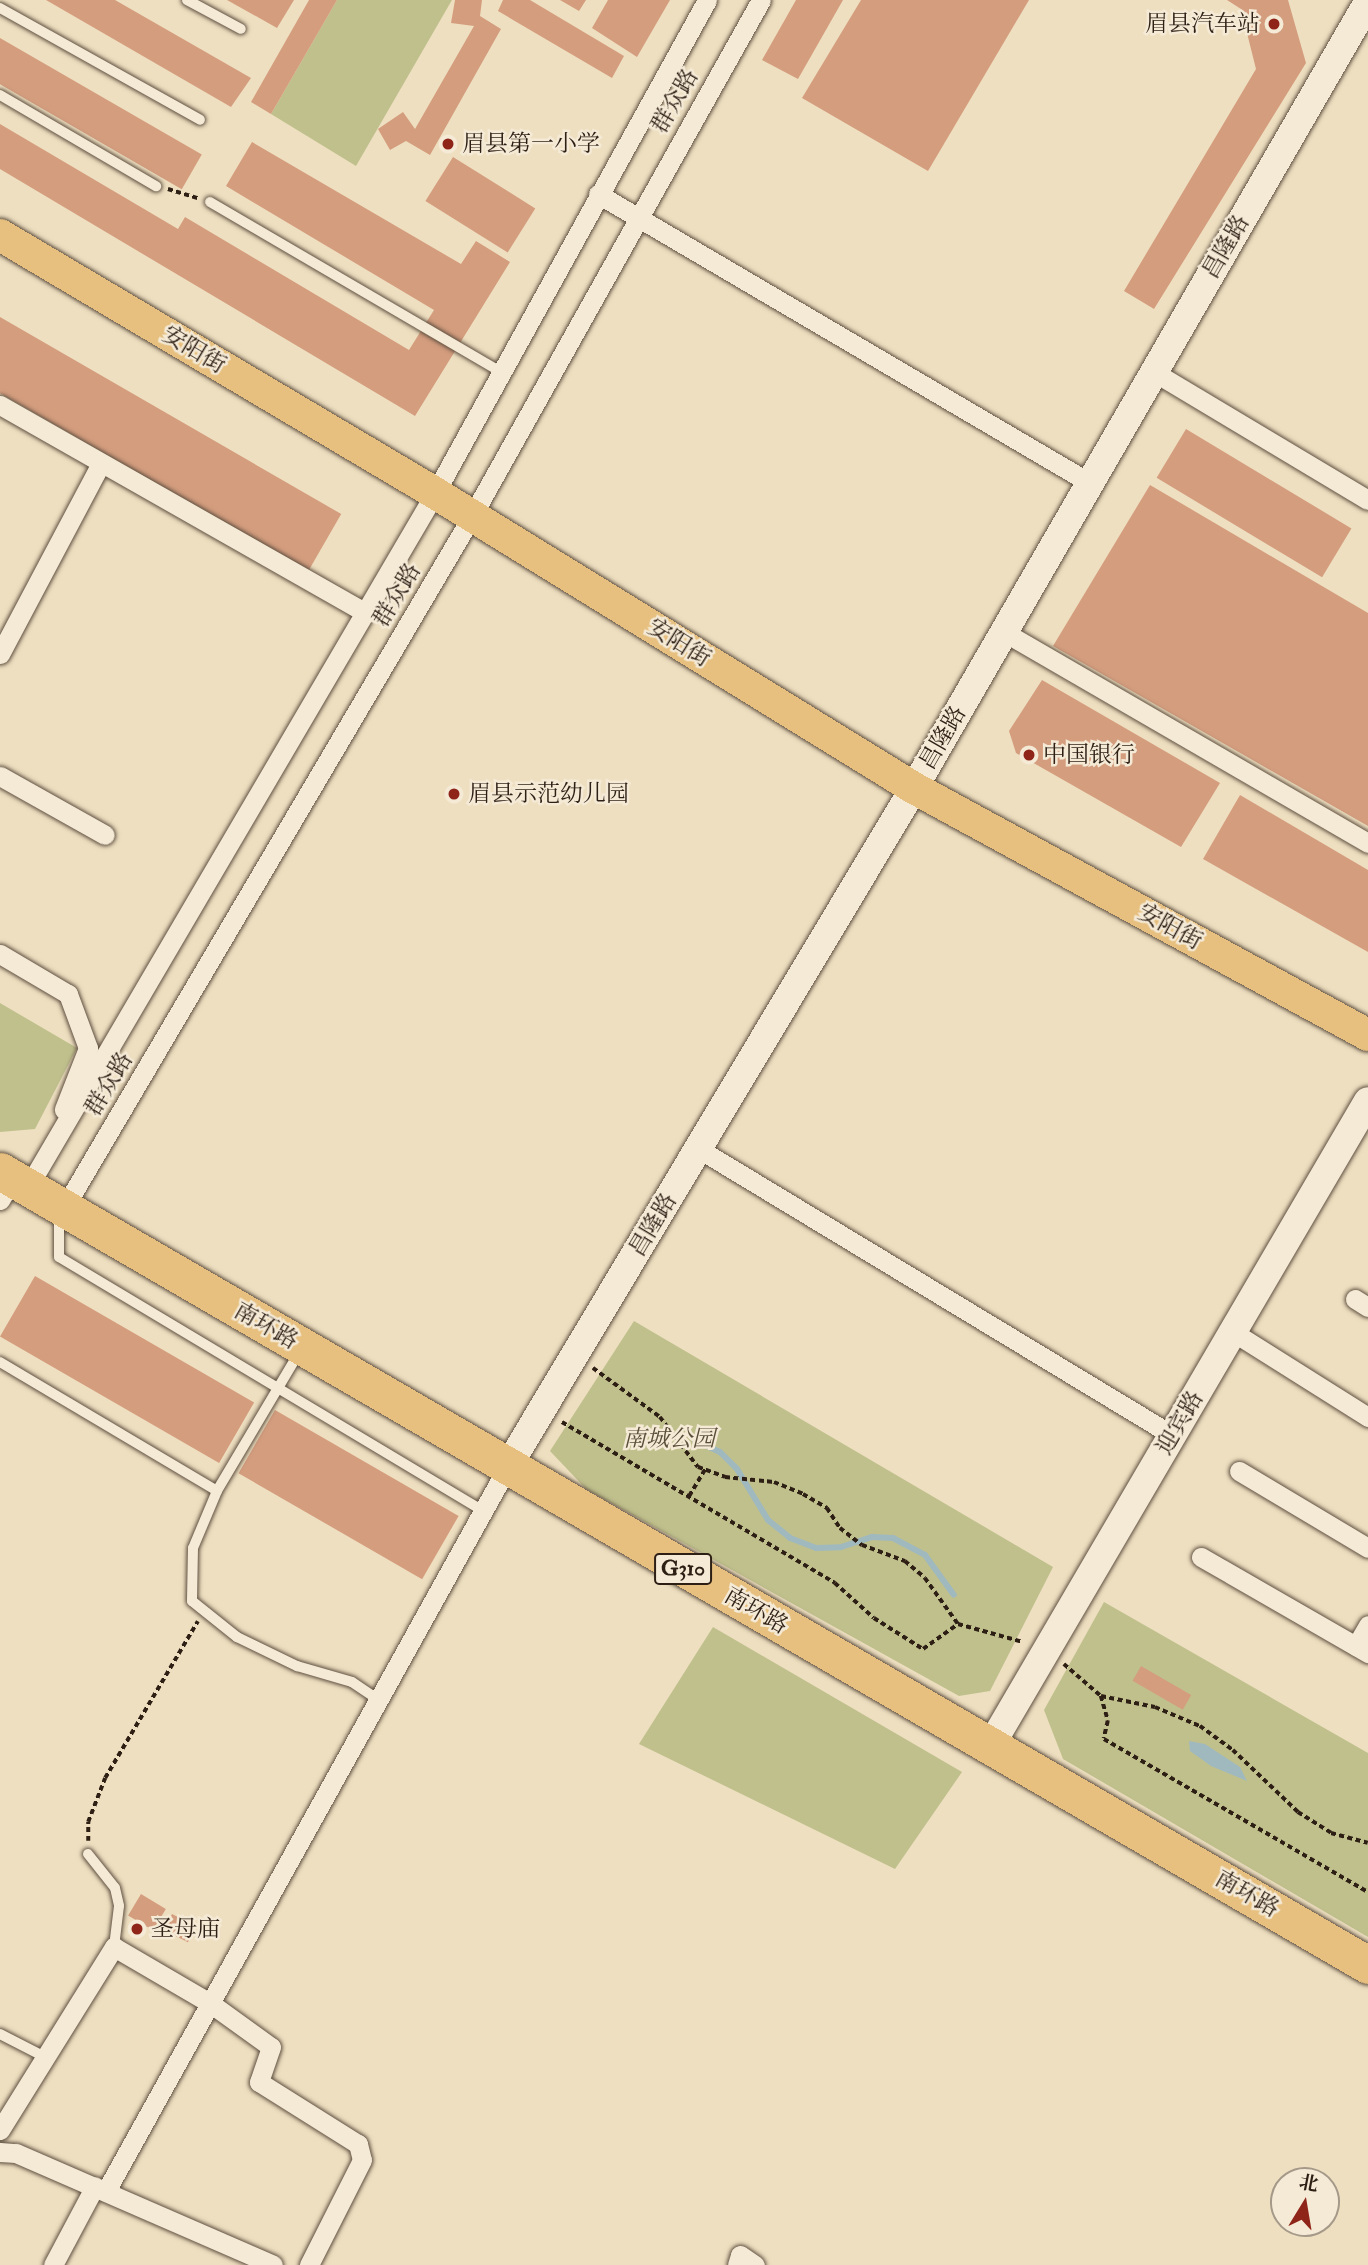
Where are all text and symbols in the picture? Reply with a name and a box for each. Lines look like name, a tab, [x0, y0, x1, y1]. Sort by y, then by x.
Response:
place label: 眉县汽车站	[1145, 10, 1260, 38]
marker: 眉县汽车站	[1266, 16, 1282, 32]
street label: 群众路	[646, 64, 704, 138]
place label: 眉县第一小学	[462, 130, 600, 158]
marker: 眉县第一小学	[440, 136, 456, 152]
street label: 昌隆路	[1197, 210, 1255, 284]
street label: 安阳街	[157, 320, 231, 380]
street label: 群众路	[367, 558, 427, 632]
street label: 安阳街	[642, 613, 716, 673]
street label: 昌隆路	[914, 701, 972, 775]
place label: 中国银行	[1043, 741, 1135, 769]
marker: 中国银行	[1021, 747, 1037, 763]
place label: 眉县示范幼儿园	[468, 780, 629, 808]
marker: 眉县示范幼儿园	[446, 786, 462, 802]
street label: 安阳街	[1133, 898, 1207, 956]
street label: 群众路	[79, 1047, 139, 1121]
street label: 昌隆路	[623, 1188, 683, 1262]
street label: 南环路	[229, 1297, 303, 1355]
street label: 迎宾路	[1151, 1386, 1209, 1460]
park label: 南城公园	[623, 1425, 715, 1453]
road number: G310	[653, 1552, 713, 1586]
street label: 南环路	[719, 1582, 793, 1640]
street label: 南环路	[1210, 1865, 1284, 1923]
place label: 圣母庙	[151, 1915, 220, 1943]
marker: 圣母庙	[129, 1921, 145, 1937]
north arrow	[1270, 2167, 1340, 2237]
text: 北	[1297, 2170, 1320, 2197]

